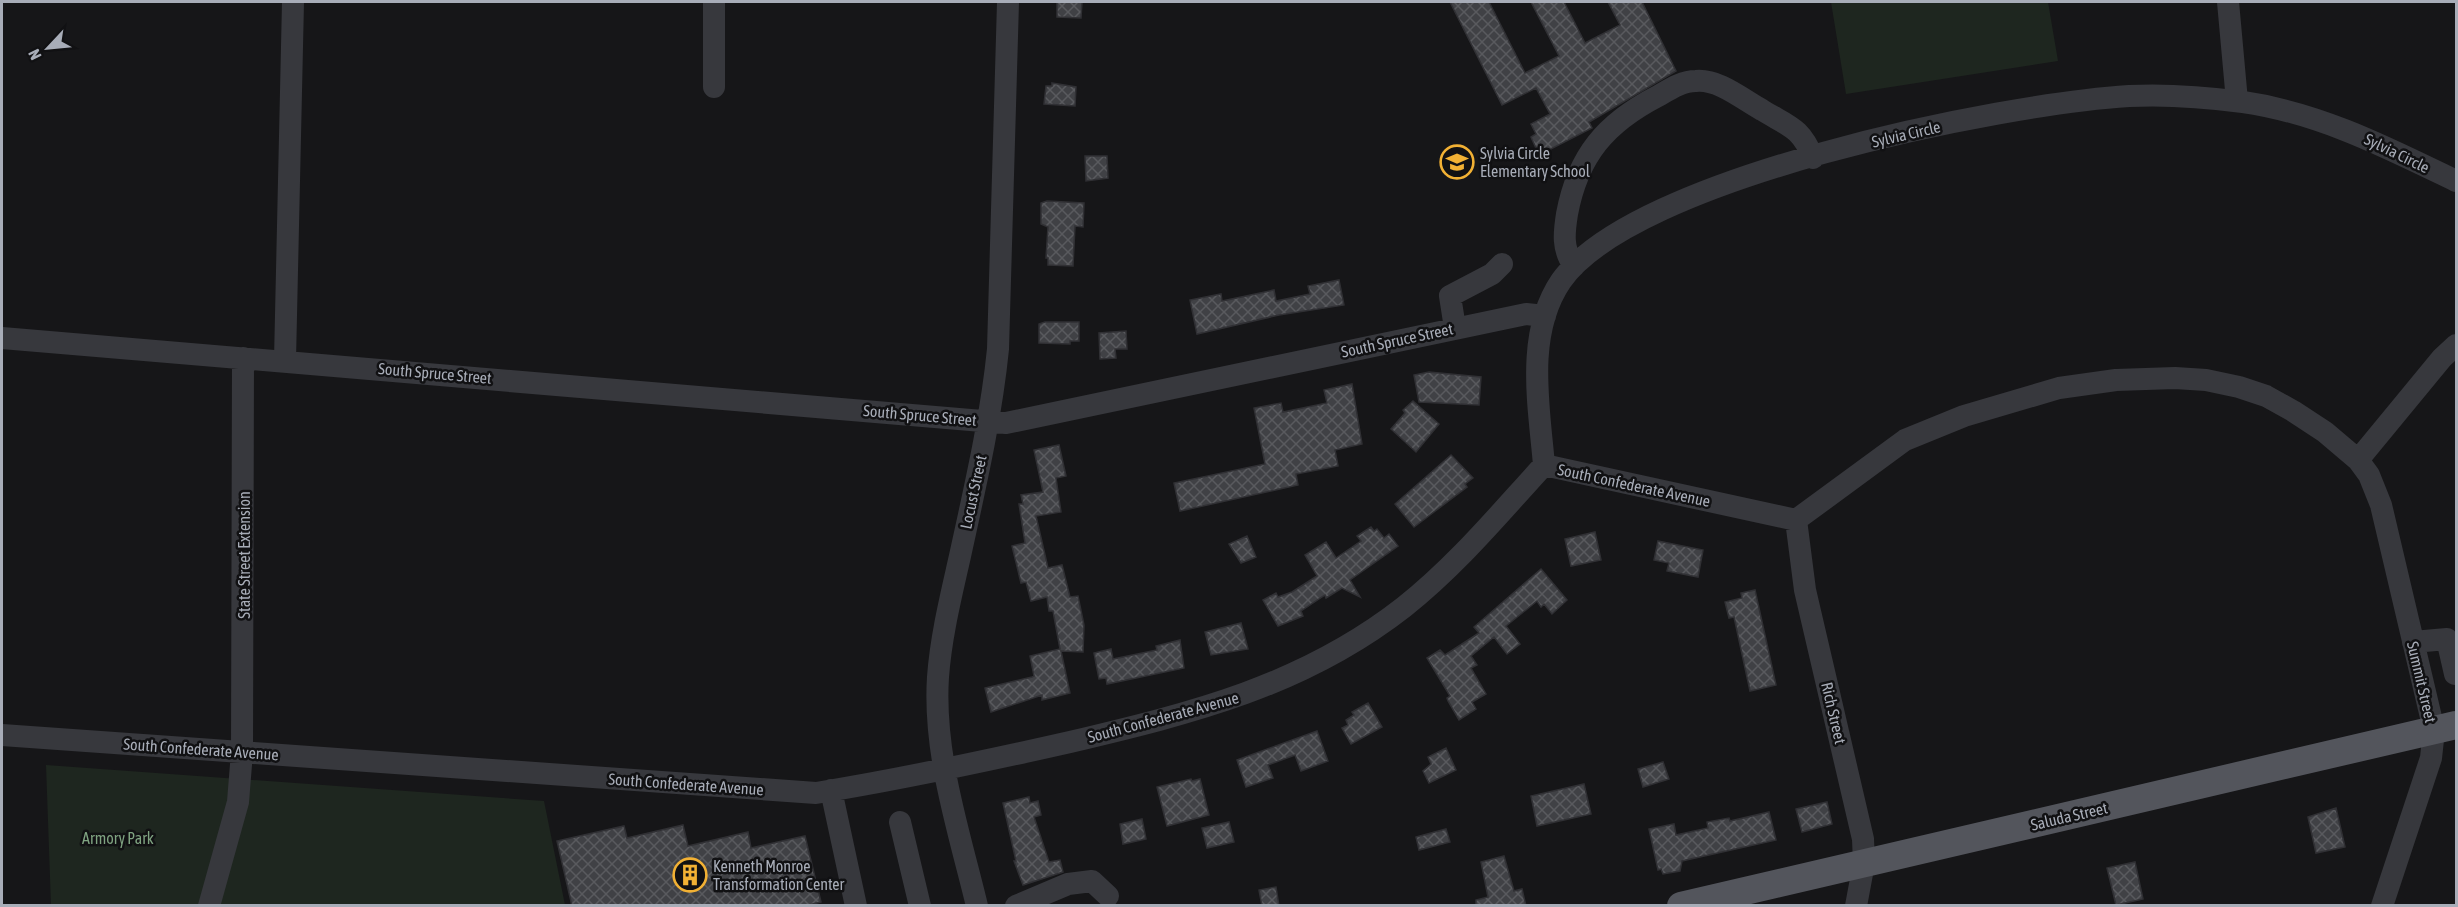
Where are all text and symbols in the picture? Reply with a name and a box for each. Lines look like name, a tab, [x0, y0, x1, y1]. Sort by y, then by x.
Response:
north arrow	[18, 18, 78, 78]
text: N	[24, 46, 45, 63]
street label: Sylvia Circle	[1870, 117, 1942, 152]
street label: Sylvia Circle	[2361, 130, 2432, 177]
school or university icon: Sylvia Circle Elementary School	[1439, 144, 1475, 180]
place label: Sylvia Circle Elementary School	[1480, 144, 1591, 181]
street label: South Spruce Street	[1339, 319, 1455, 362]
street label: South Spruce Street	[377, 359, 493, 388]
street label: South Spruce Street	[862, 401, 978, 430]
street label: Locust Street	[956, 453, 990, 531]
street label: South Confederate Avenue	[1556, 460, 1712, 510]
street label: State Street Extension	[235, 491, 253, 619]
street label: Summit Street	[2404, 640, 2440, 725]
street label: Rich Street	[1818, 680, 1850, 746]
street label: South Confederate Avenue	[1086, 688, 1240, 746]
street label: South Confederate Avenue	[123, 735, 279, 763]
street label: South Confederate Avenue	[608, 770, 764, 798]
street label: Saluda Street	[2029, 798, 2110, 834]
park label: Armory Park	[82, 829, 154, 848]
building icon: Kenneth Monroe Transformation Center	[672, 857, 708, 893]
place label: Kenneth Monroe Transformation Center	[713, 857, 845, 893]

